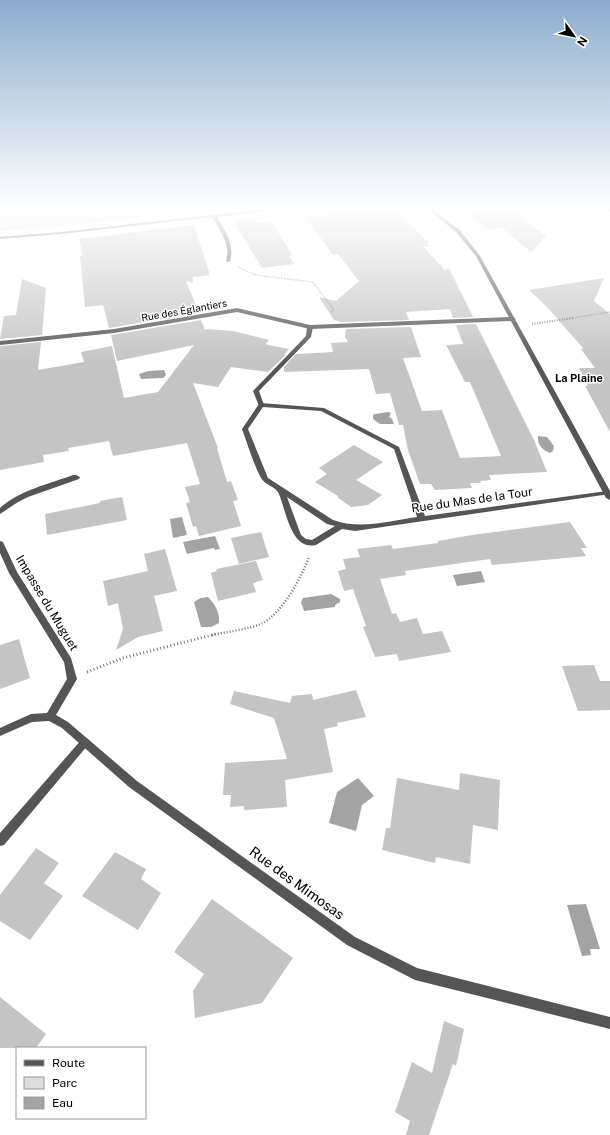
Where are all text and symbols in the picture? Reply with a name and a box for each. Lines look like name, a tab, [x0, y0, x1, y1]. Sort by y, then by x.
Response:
north arrow	[554, 16, 594, 56]
text: N	[575, 35, 590, 48]
street label: Rue des Églantiers	[140, 297, 228, 323]
district label: La Plaine	[555, 372, 603, 384]
street label: Rue du Mas de la Tour	[411, 485, 534, 515]
street label: Impasse du Muguet	[13, 553, 81, 654]
street label: Rue des Mimosas	[247, 843, 347, 923]
legend	[16, 1047, 146, 1119]
text: Route	[52, 1056, 85, 1070]
text: Parc	[52, 1076, 77, 1090]
text: Eau	[52, 1096, 73, 1110]

